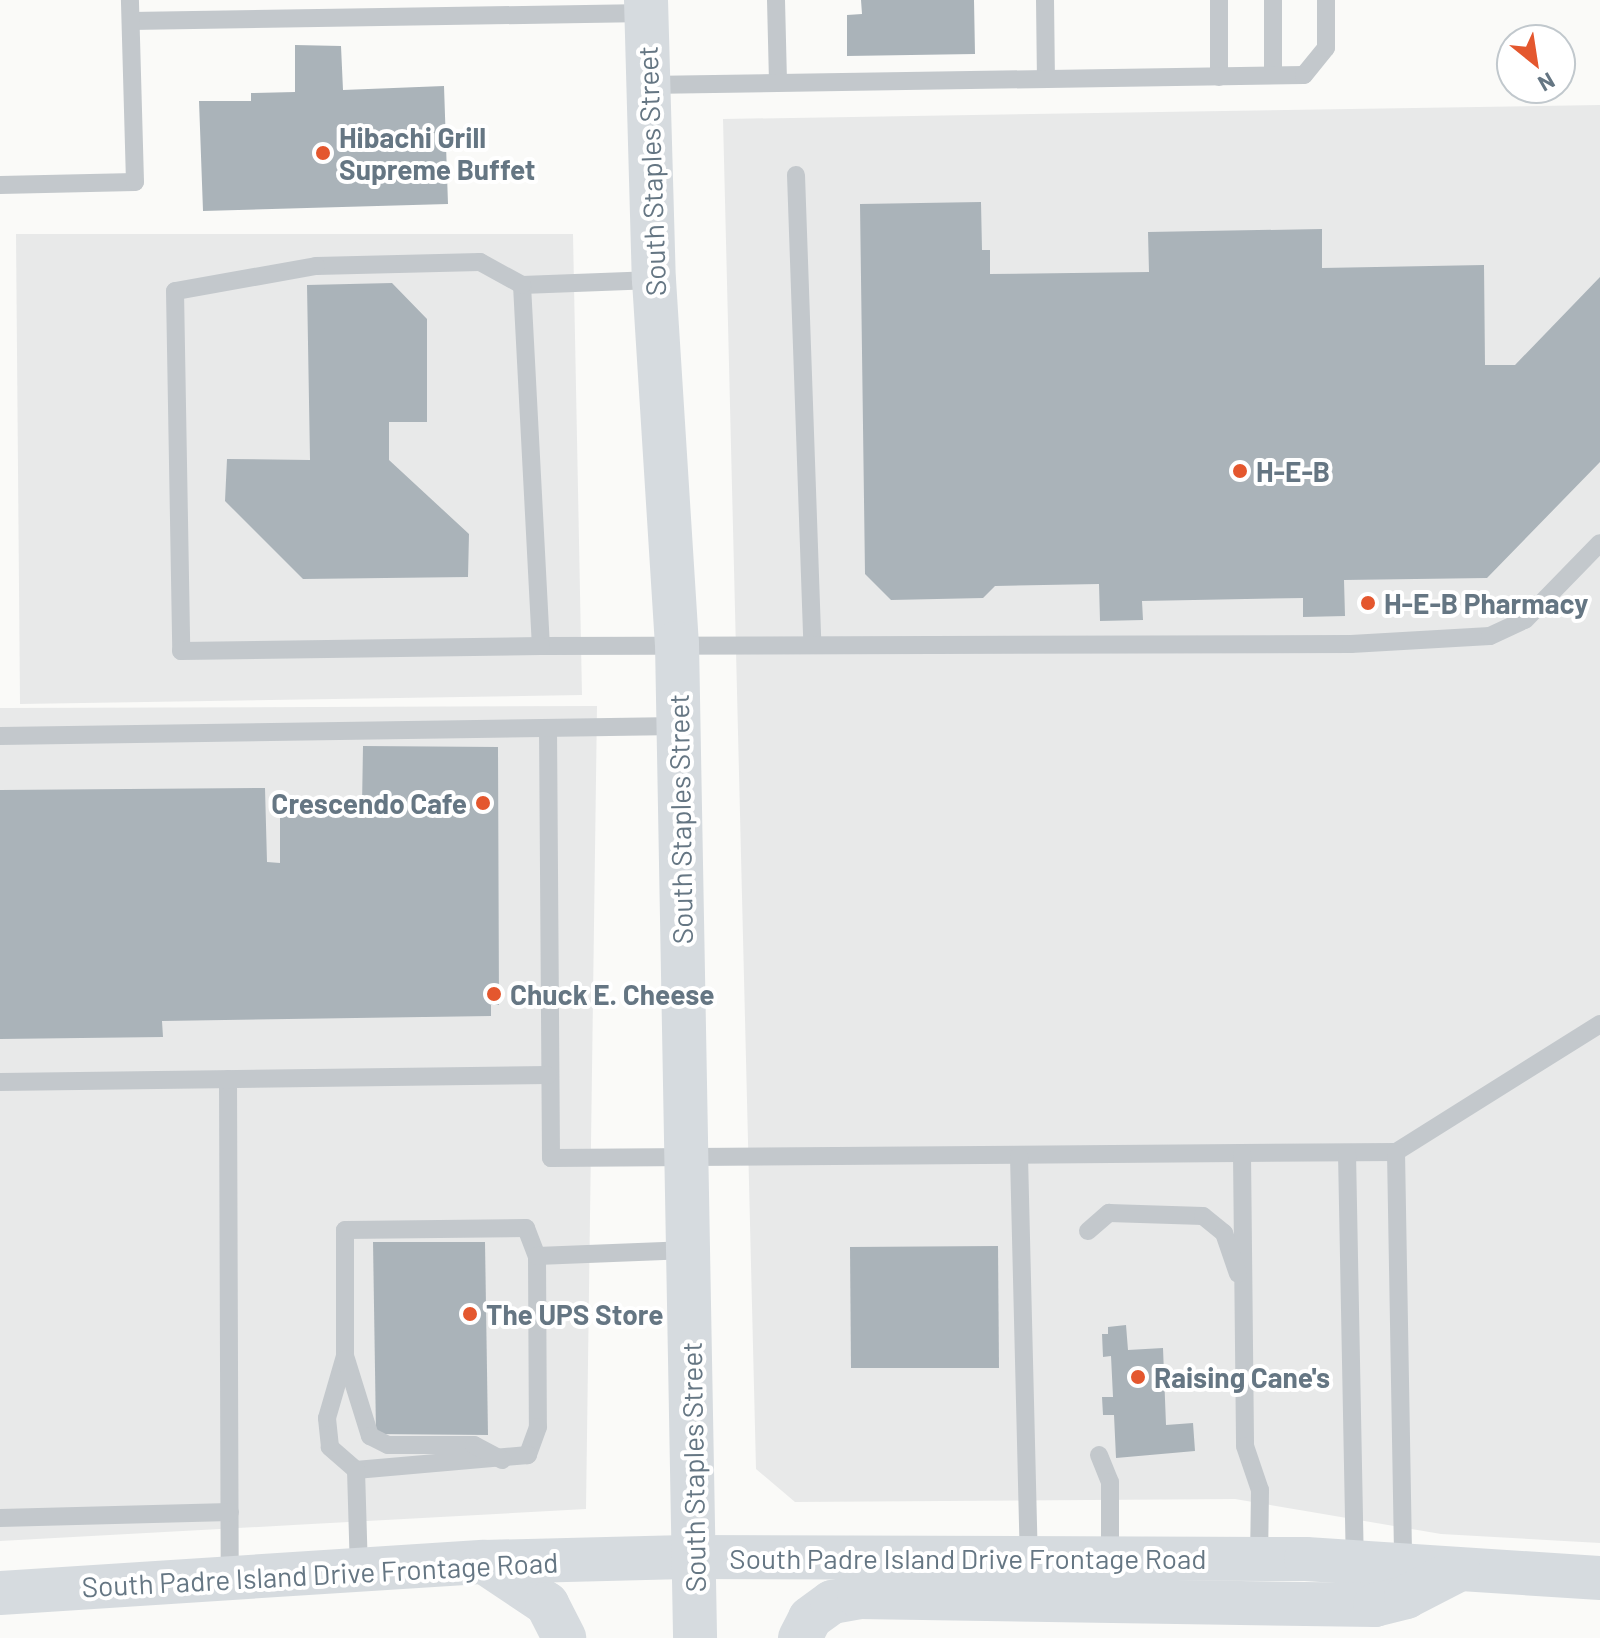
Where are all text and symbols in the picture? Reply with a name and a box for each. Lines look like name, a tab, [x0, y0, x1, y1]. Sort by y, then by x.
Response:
north arrow	[1496, 24, 1576, 104]
street label: South Staples Street	[630, 45, 672, 297]
text: N	[1534, 68, 1560, 98]
place label: Hibachi Grill Supreme Buffet	[339, 120, 536, 186]
marker: Hibachi Grill Supreme Buffet	[314, 144, 332, 162]
place label: H-E-B	[1256, 454, 1330, 488]
marker: H-E-B	[1231, 462, 1249, 480]
place label: H-E-B Pharmacy	[1384, 586, 1588, 620]
marker: H-E-B Pharmacy	[1359, 594, 1377, 612]
street label: South Staples Street	[661, 694, 699, 944]
place label: Crescendo Cafe	[271, 786, 467, 820]
marker: Crescendo Cafe	[474, 794, 492, 812]
place label: Chuck E. Cheese	[510, 977, 715, 1011]
marker: Chuck E. Cheese	[485, 985, 503, 1003]
place label: The UPS Store	[486, 1297, 663, 1331]
marker: The UPS Store	[461, 1305, 479, 1323]
street label: South Staples Street	[674, 1342, 712, 1592]
place label: Raising Cane's	[1154, 1360, 1330, 1394]
marker: Raising Cane's	[1129, 1368, 1147, 1386]
street label: South Padre Island Drive Frontage Road	[729, 1541, 1207, 1575]
street label: South Padre Island Drive Frontage Road	[81, 1545, 559, 1603]

